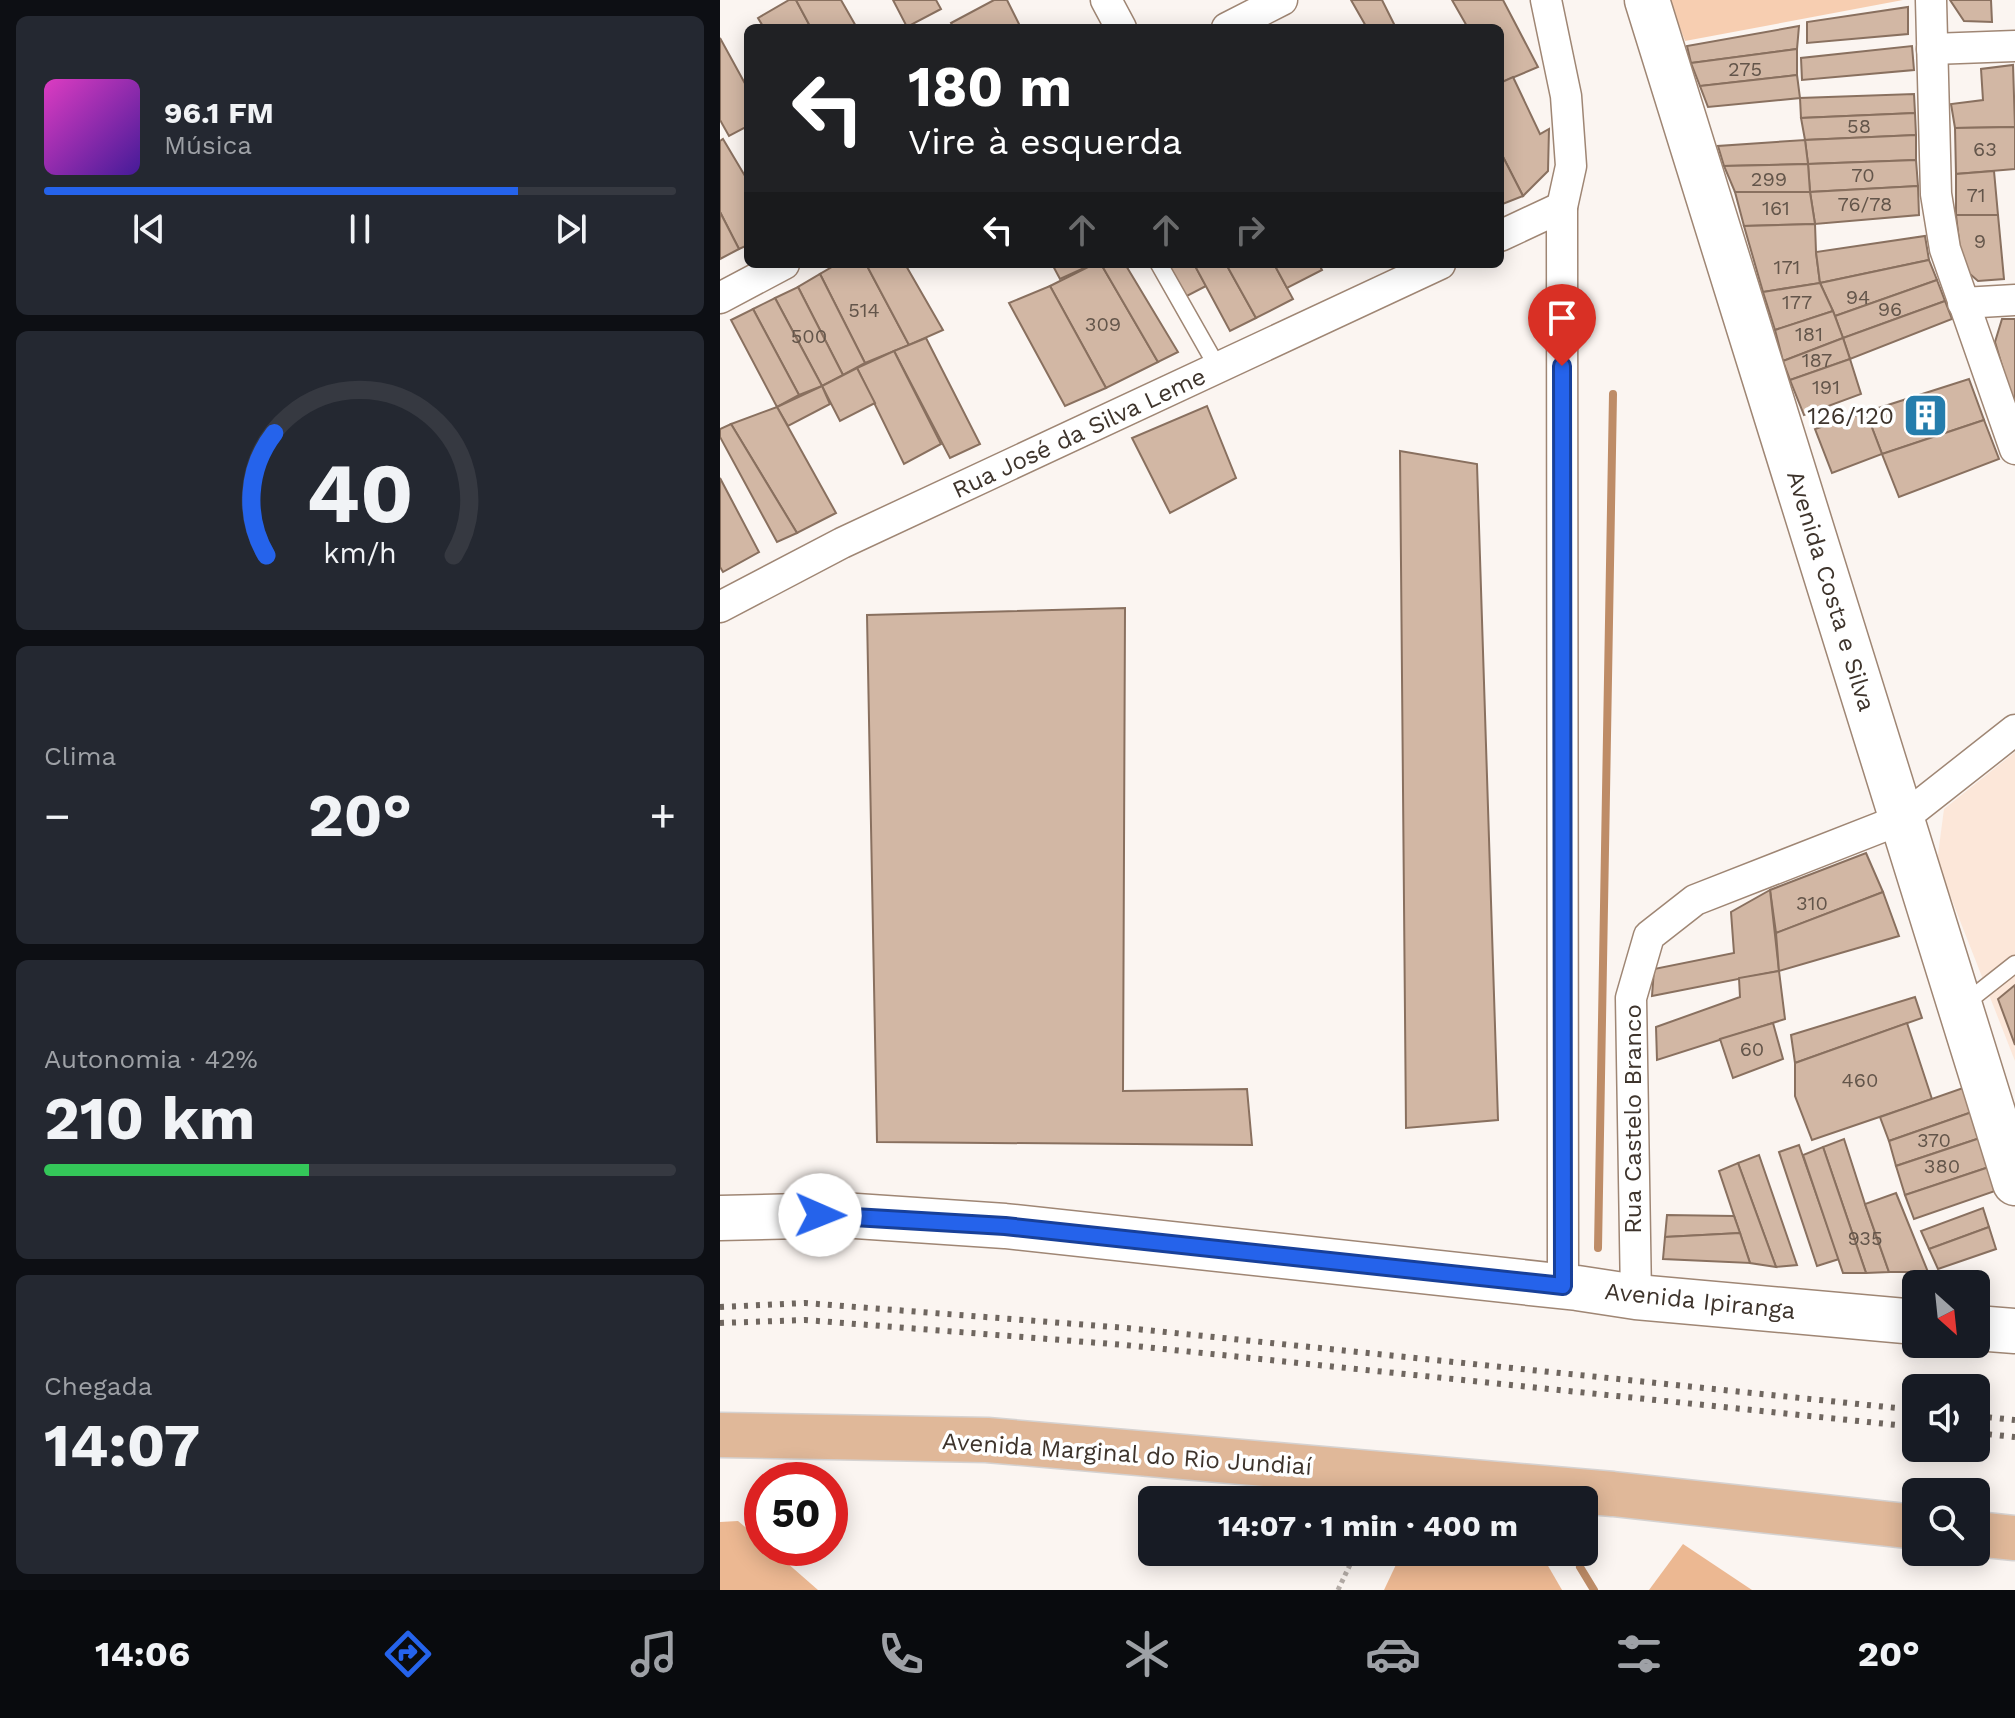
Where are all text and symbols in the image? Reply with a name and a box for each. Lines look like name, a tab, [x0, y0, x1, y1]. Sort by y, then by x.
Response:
text: 180 m	[908, 54, 1072, 120]
icon: left	[776, 56, 880, 160]
house number: 275	[1728, 57, 1762, 81]
text: 96.1 FM	[164, 95, 274, 130]
house number: 58	[1847, 114, 1871, 138]
text: Vire à esquerda	[908, 121, 1182, 163]
text: Música	[164, 130, 252, 160]
house number: 63	[1973, 137, 1997, 161]
house number: 70	[1851, 163, 1875, 187]
house number: 299	[1751, 167, 1787, 191]
house number: 71	[1966, 183, 1986, 207]
house number: 76/78	[1838, 192, 1892, 216]
house number: 161	[1762, 196, 1790, 220]
icon: previous	[127, 207, 171, 251]
icon: pause	[338, 207, 382, 251]
icon: next	[549, 207, 593, 251]
icon: left	[976, 208, 1020, 252]
icon: ahead	[1060, 208, 1104, 252]
icon: ahead	[1144, 208, 1188, 252]
icon: right	[1228, 208, 1272, 252]
house number: 9	[1974, 229, 1986, 253]
house number: 171	[1774, 255, 1800, 279]
pin	[1528, 284, 1596, 366]
house number: 94	[1846, 285, 1870, 309]
house number: 177	[1782, 290, 1812, 314]
icon: arrive	[1540, 296, 1584, 340]
house number: 96	[1878, 297, 1902, 321]
house number: 514	[848, 298, 880, 322]
house number: 309	[1085, 312, 1121, 336]
house number: 181	[1795, 322, 1823, 346]
house number: 500	[791, 324, 827, 348]
house number: 187	[1802, 348, 1832, 372]
street label: Rua José da Silva Leme	[948, 362, 1210, 504]
house number: 191	[1812, 375, 1840, 399]
building icon: 126/120	[1901, 392, 1949, 440]
place label: 126/120	[1807, 402, 1894, 430]
text: 40	[306, 445, 414, 542]
street label: Avenida Costa e Silva	[1781, 467, 1881, 715]
text: km/h	[323, 536, 397, 570]
text: Clima	[44, 741, 116, 771]
text: 20°	[308, 780, 412, 851]
text: −	[44, 790, 71, 842]
text: +	[649, 790, 676, 842]
house number: 310	[1796, 891, 1828, 915]
street label: Rua Castelo Branco	[1619, 1004, 1647, 1234]
house number: 60	[1740, 1037, 1764, 1061]
text: Autonomia · 42%	[44, 1044, 258, 1074]
house number: 460	[1842, 1068, 1878, 1092]
text: 210 km	[44, 1083, 255, 1154]
house number: 370	[1917, 1128, 1951, 1152]
house number: 380	[1924, 1154, 1960, 1178]
position arrow	[778, 1173, 862, 1257]
house number: 935	[1847, 1226, 1883, 1250]
north arrow	[1902, 1270, 1990, 1358]
map controls	[1902, 1270, 1990, 1566]
street label: Avenida Ipiranga	[1603, 1277, 1797, 1325]
text: Chegada	[44, 1371, 153, 1401]
button: sound	[1902, 1374, 1990, 1462]
text: 14:07	[44, 1410, 200, 1481]
street label: Avenida Marginal do Rio Jundiaí	[941, 1427, 1313, 1481]
speed limit sign: 50	[744, 1462, 848, 1566]
button: search	[1902, 1478, 1990, 1566]
text: 14:07 · 1 min · 400 m	[1218, 1508, 1518, 1543]
icon: directions	[380, 1626, 436, 1682]
icon: music	[626, 1626, 682, 1682]
icon: phone	[873, 1626, 929, 1682]
icon: climate	[1119, 1626, 1175, 1682]
icon: car	[1365, 1626, 1421, 1682]
icon: filters	[1611, 1626, 1667, 1682]
text: 14:06	[95, 1633, 190, 1675]
text: 20°	[1857, 1633, 1920, 1675]

